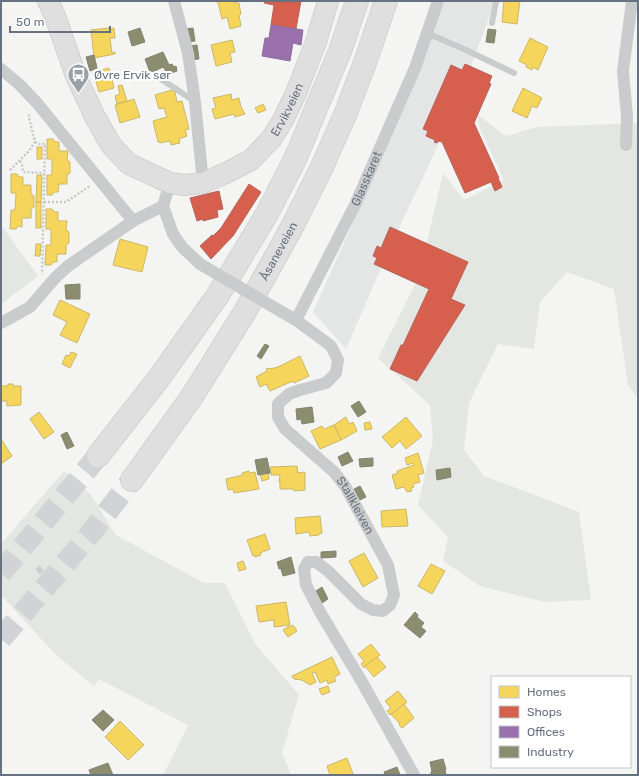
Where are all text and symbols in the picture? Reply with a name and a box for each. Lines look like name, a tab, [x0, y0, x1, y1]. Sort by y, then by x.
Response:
scale bar	[10, 8, 110, 34]
text: 50 m	[16, 15, 44, 29]
bus stop icon: Øvre Ervik sør	[66, 62, 92, 95]
place label: Øvre Ervik sør	[94, 68, 171, 82]
street label: Ervikveien	[268, 81, 306, 139]
street label: Glasskaret	[348, 149, 385, 208]
street label: Åsaneveien	[257, 220, 300, 283]
street label: Stallkleiven	[333, 474, 377, 537]
legend	[491, 676, 631, 768]
text: Homes	[527, 685, 566, 699]
text: Shops	[527, 705, 562, 719]
text: Offices	[527, 725, 565, 739]
text: Industry	[527, 745, 574, 759]

